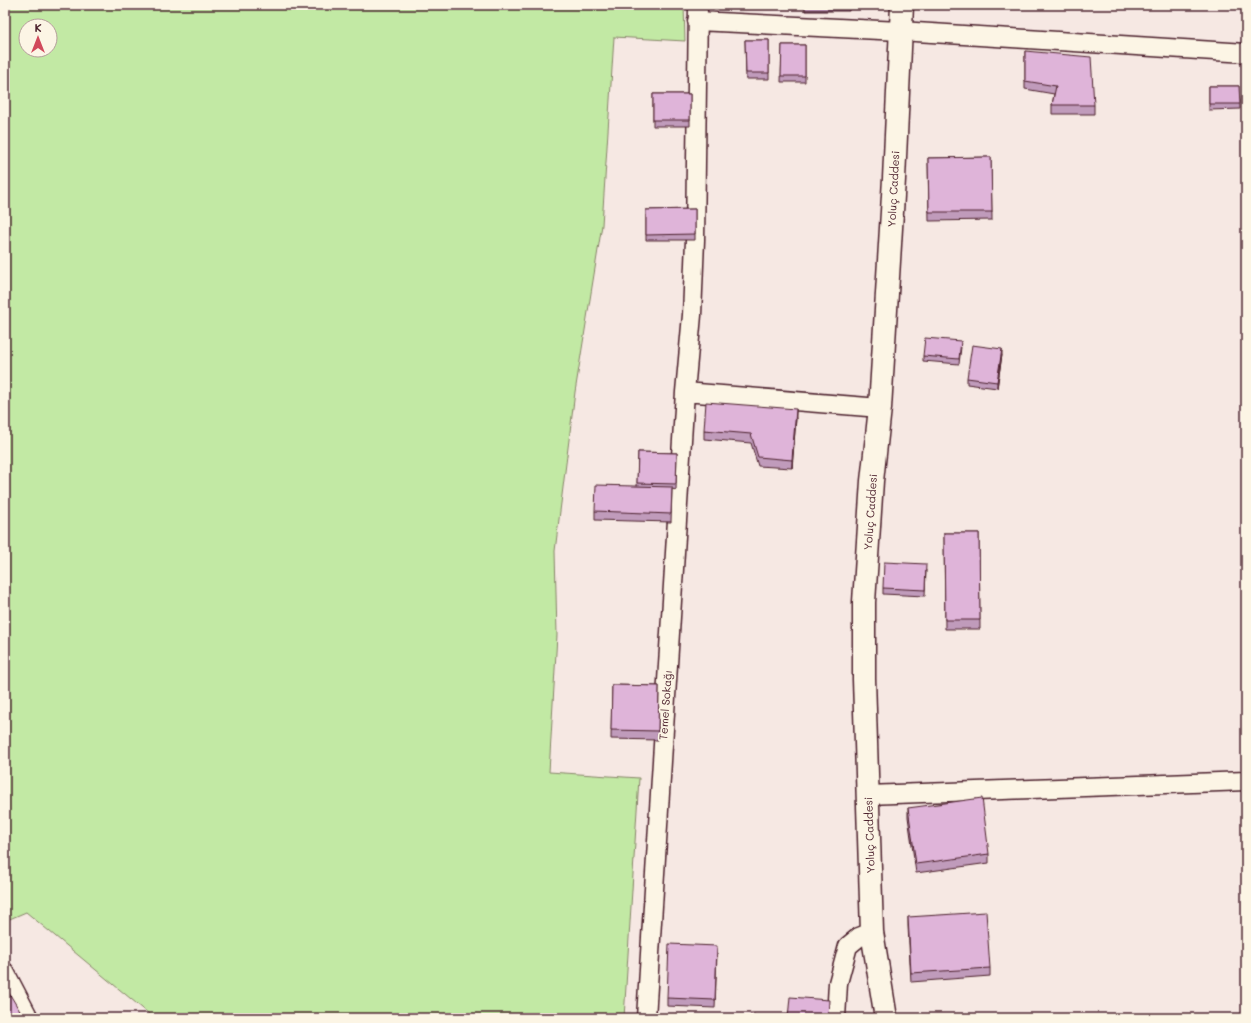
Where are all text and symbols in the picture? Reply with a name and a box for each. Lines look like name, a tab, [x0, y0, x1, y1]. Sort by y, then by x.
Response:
north arrow	[18, 18, 58, 58]
text: K	[34, 20, 42, 35]
street label: Yoluç Caddesi	[884, 150, 902, 228]
street label: Yoluç Caddesi	[860, 473, 880, 551]
street label: Temel Sokağı	[655, 670, 675, 740]
street label: Yoluç Caddesi	[860, 796, 878, 874]

